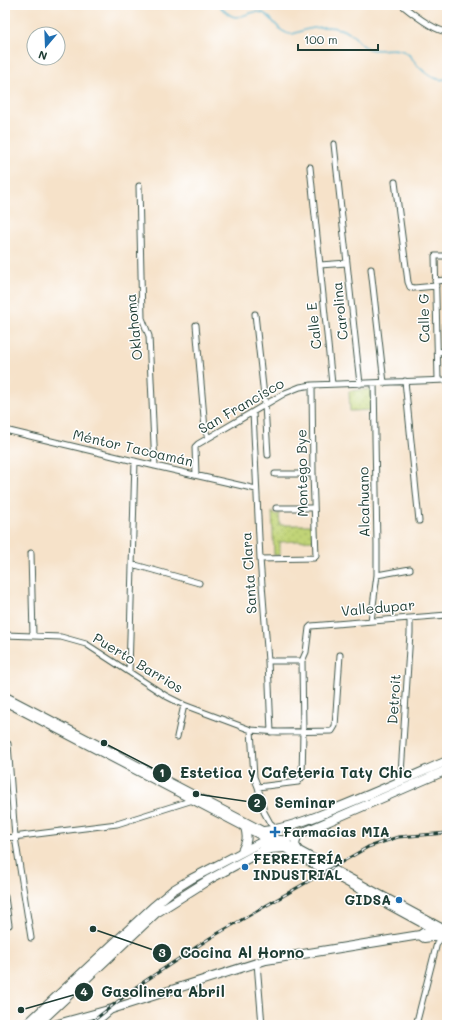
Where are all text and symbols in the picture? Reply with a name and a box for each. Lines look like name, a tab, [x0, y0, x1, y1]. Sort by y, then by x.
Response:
north arrow	[26, 26, 66, 66]
scale bar	[298, 26, 378, 52]
text: 100 m	[304, 31, 338, 47]
text: N	[36, 47, 49, 64]
street label: Carolina	[327, 281, 352, 341]
street label: Oklahoma	[121, 293, 146, 361]
street label: Calle G	[414, 293, 433, 343]
street label: Calle E	[302, 302, 325, 350]
street label: San Francisco	[194, 373, 287, 438]
street label: Méntor Tacoamán	[71, 424, 195, 471]
street label: Montego Bye	[291, 429, 312, 517]
street label: Alcahuano	[353, 467, 374, 537]
street label: Santa Clara	[236, 532, 261, 614]
street label: Valledupar	[340, 595, 416, 620]
street label: Puerto Barrios	[90, 628, 187, 697]
street label: Detroit	[382, 673, 405, 725]
callout: Estetica y Cafeteria Taty Chic	[152, 760, 420, 787]
text: Estetica y Cafeteria Taty Chic	[180, 762, 412, 782]
text: 1	[159, 764, 165, 780]
callout: Seminar	[247, 790, 344, 817]
text: Seminar	[275, 792, 336, 812]
text: 2	[254, 794, 261, 810]
place label: Farmacias MIA	[283, 822, 390, 841]
marker: Farmacias MIA	[270, 827, 280, 837]
place label: FERRETERÍA INDUSTRIAL	[253, 849, 343, 884]
marker: FERRETERÍA INDUSTRIAL	[240, 862, 250, 872]
place label: GIDSA	[345, 890, 391, 909]
marker: GIDSA	[394, 895, 404, 905]
callout: Cocina Al Horno	[152, 939, 312, 966]
text: Cocina Al Horno	[180, 942, 304, 962]
text: 3	[158, 944, 166, 960]
callout: Gasolinera Abril	[74, 978, 233, 1005]
text: Gasolinera Abril	[101, 981, 225, 1001]
text: 4	[80, 983, 88, 999]

